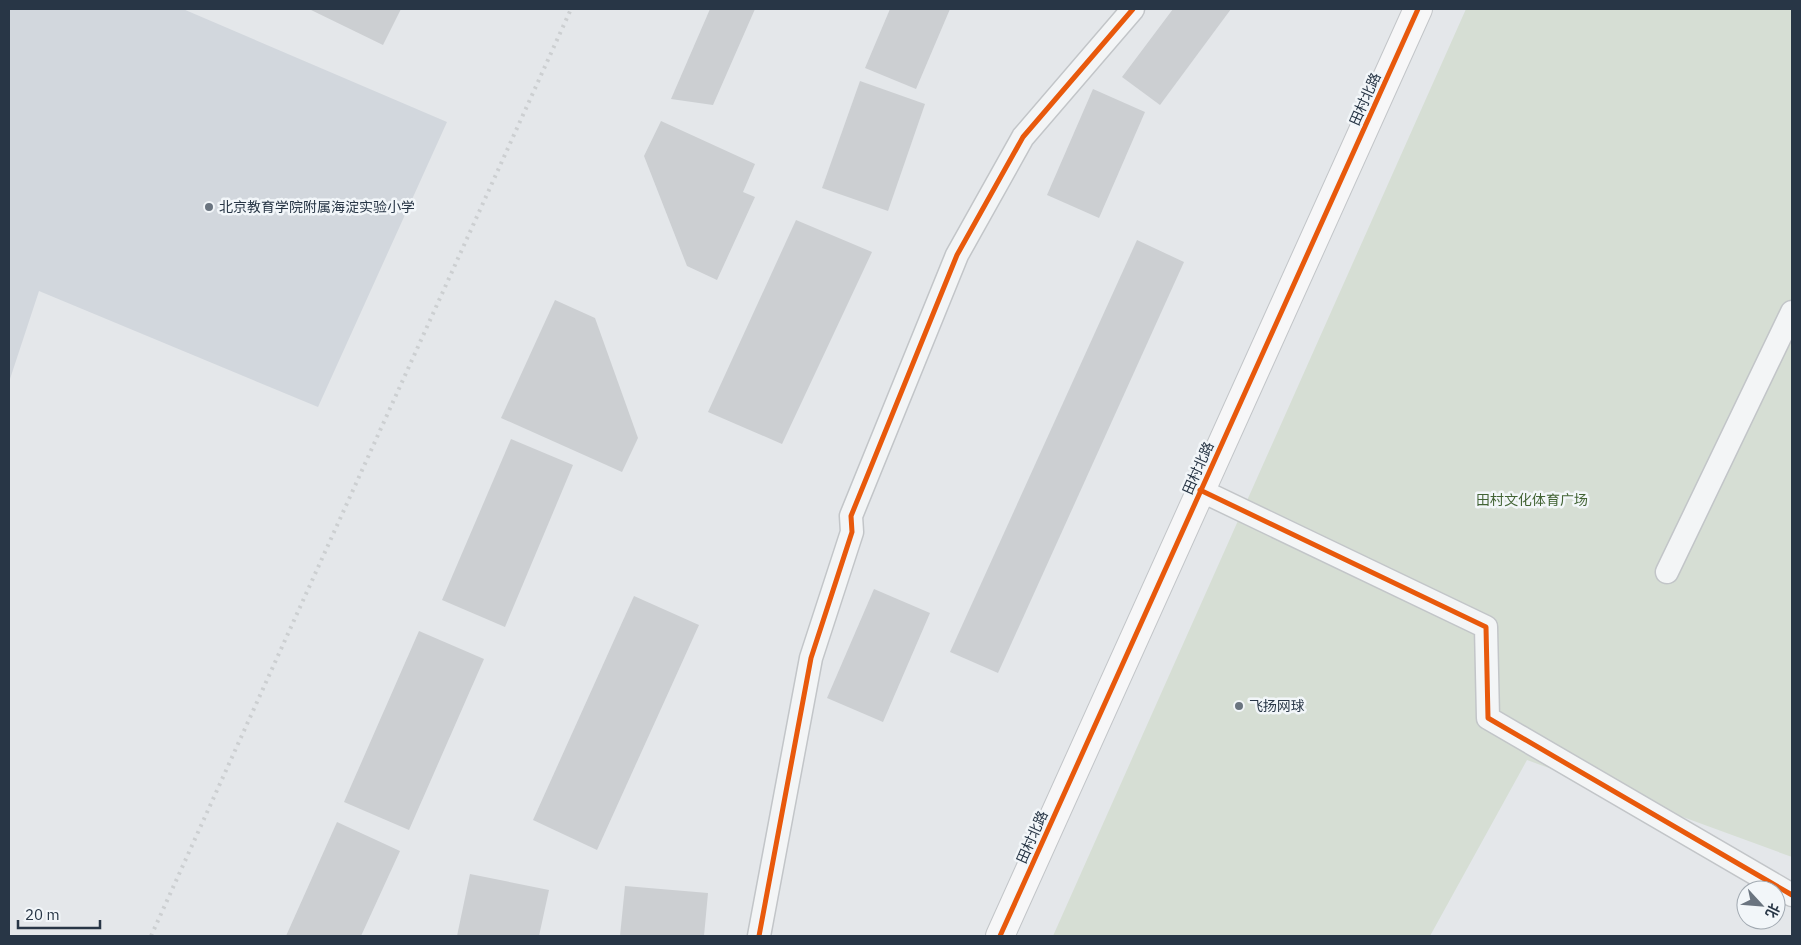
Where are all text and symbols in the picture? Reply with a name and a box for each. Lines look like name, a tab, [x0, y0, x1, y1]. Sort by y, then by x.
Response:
street label: 田村北路	[1345, 70, 1385, 128]
place label: 北京教育学院附属海淀实验小学	[219, 198, 415, 216]
marker: 北京教育学院附属海淀实验小学	[203, 201, 215, 213]
street label: 田村北路	[1178, 439, 1218, 497]
park label: 田村文化体育广场	[1476, 491, 1588, 509]
place label: 飞扬网球	[1249, 697, 1305, 715]
marker: 飞扬网球	[1233, 700, 1245, 712]
street label: 田村北路	[1012, 808, 1052, 866]
north arrow	[1736, 880, 1786, 930]
scale bar	[18, 898, 100, 930]
text: 北	[1762, 900, 1784, 921]
text: 20 m	[25, 905, 60, 924]

